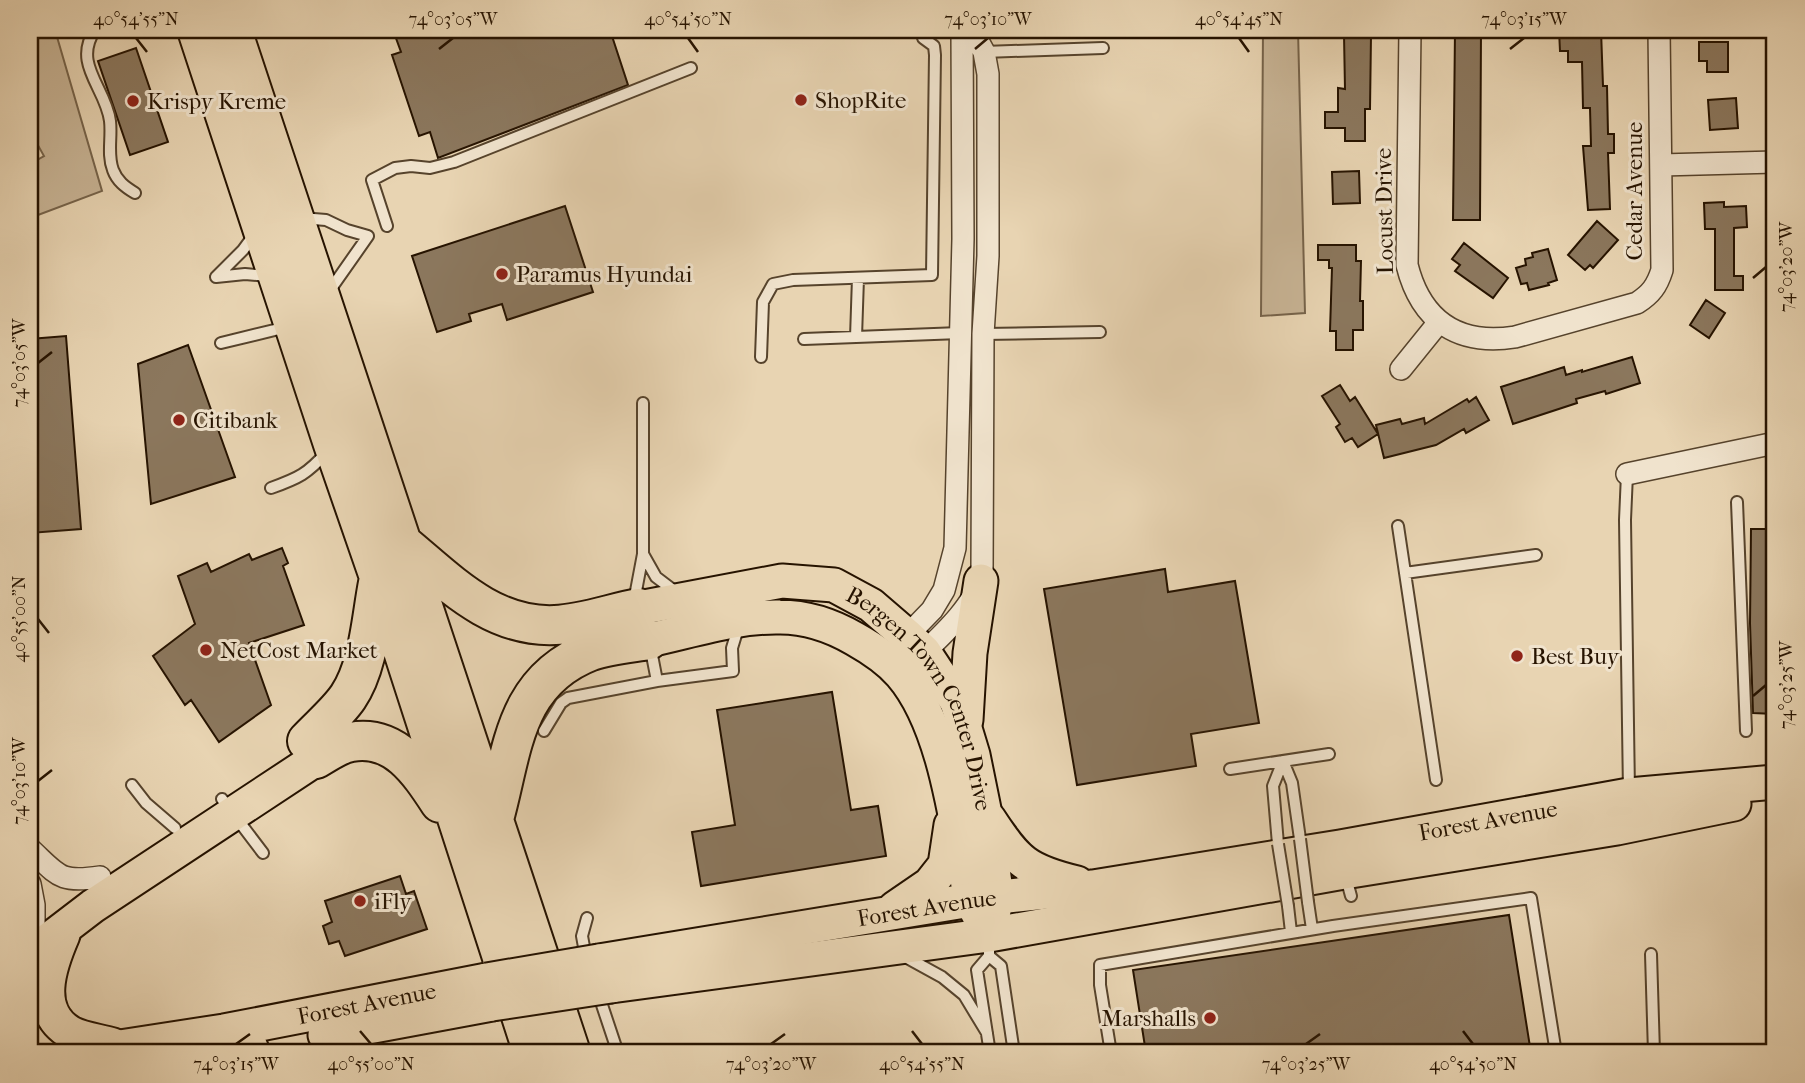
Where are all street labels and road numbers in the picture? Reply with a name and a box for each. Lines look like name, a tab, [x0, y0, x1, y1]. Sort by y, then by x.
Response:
street label: Cedar Avenue	[1621, 122, 1648, 260]
street label: Locust Drive	[1370, 147, 1399, 275]
street label: Bergen Town Center Drive	[841, 581, 997, 813]
street label: Forest Avenue	[1416, 795, 1559, 847]
street label: Forest Avenue	[855, 884, 998, 932]
street label: Forest Avenue	[295, 977, 438, 1030]

